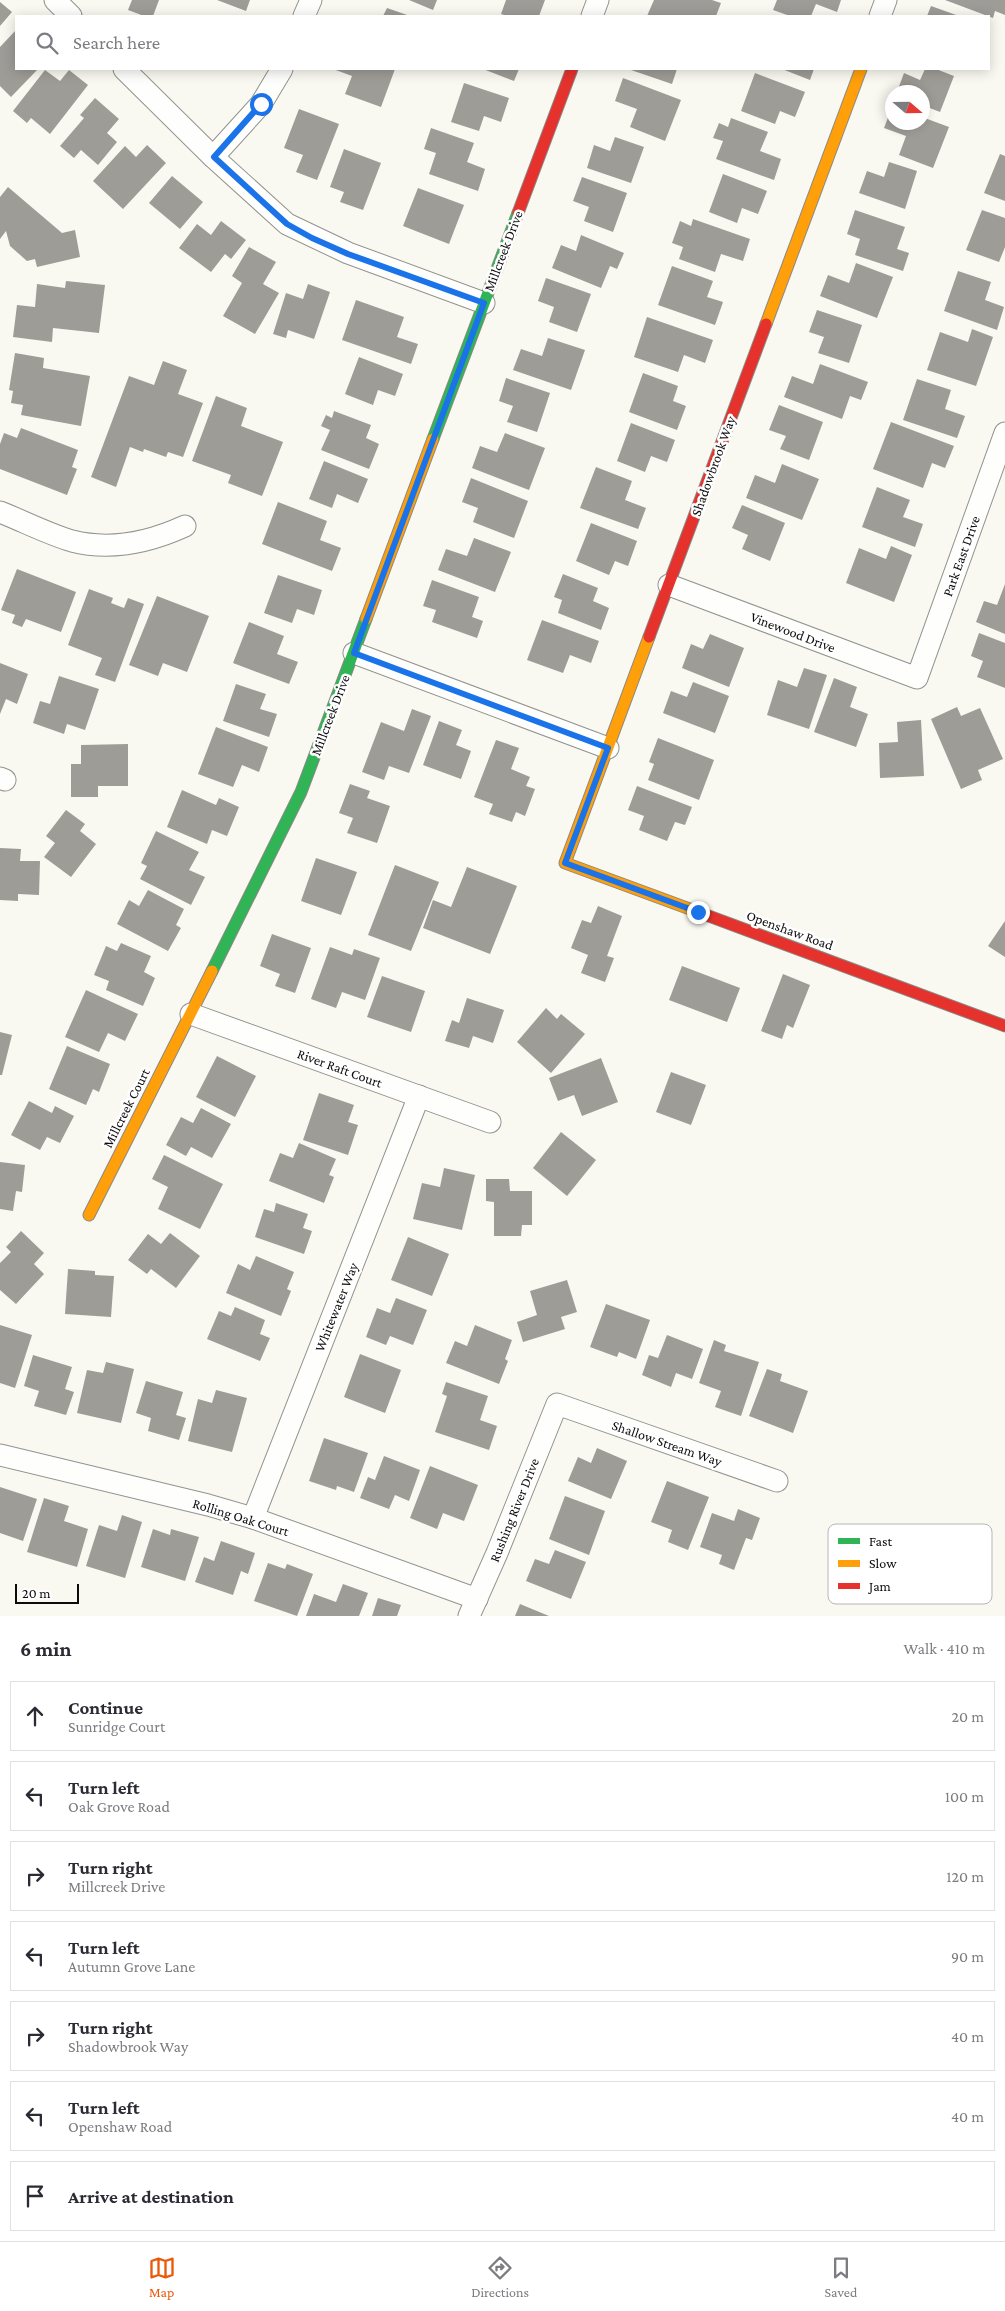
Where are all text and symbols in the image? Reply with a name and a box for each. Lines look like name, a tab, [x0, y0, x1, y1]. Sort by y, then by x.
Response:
search box	[15, 15, 990, 70]
icon: search	[33, 29, 61, 57]
text: Search here	[73, 32, 160, 53]
north arrow	[885, 85, 930, 130]
route start	[250, 93, 273, 116]
street label: Millcreek Drive	[480, 208, 526, 294]
street label: Shadowbrook Way	[687, 413, 739, 518]
street label: Park East Drive	[939, 513, 983, 599]
street label: Vinewood Drive	[748, 608, 838, 656]
street label: Millcreek Drive	[307, 672, 353, 758]
route end	[687, 901, 710, 924]
street label: Openshaw Road	[744, 907, 836, 953]
street label: River Raft Court	[295, 1045, 385, 1091]
street label: Millcreek Court	[99, 1065, 153, 1150]
street label: Whitewater Way	[311, 1260, 361, 1354]
street label: Shallow Stream Way	[610, 1417, 725, 1469]
street label: Rushing River Drive	[486, 1456, 542, 1564]
street label: Rolling Oak Court	[191, 1495, 291, 1539]
legend	[828, 1524, 992, 1604]
text: Fast	[869, 1533, 893, 1549]
text: Slow	[869, 1555, 897, 1571]
text: Jam	[867, 1578, 891, 1594]
scale bar	[15, 1581, 79, 1604]
text: 20 m	[22, 1585, 50, 1601]
text: 6 min	[20, 1637, 71, 1661]
text: Walk · 410 m	[904, 1640, 985, 1657]
text: Continue	[68, 1697, 143, 1718]
icon: ahead	[21, 1702, 49, 1730]
text: 20 m	[951, 1708, 984, 1725]
text: Sunridge Court	[68, 1718, 165, 1735]
text: Turn left	[68, 1777, 140, 1798]
icon: left	[21, 1782, 49, 1810]
text: 100 m	[945, 1788, 984, 1805]
text: Oak Grove Road	[68, 1798, 170, 1815]
text: Turn right	[68, 1857, 153, 1878]
icon: right	[21, 1862, 49, 1890]
text: 120 m	[946, 1868, 984, 1885]
text: Millcreek Drive	[68, 1878, 165, 1895]
text: Turn left	[68, 1937, 140, 1958]
icon: left	[21, 1942, 49, 1970]
text: 90 m	[951, 1948, 984, 1965]
text: Autumn Grove Lane	[68, 1958, 195, 1975]
text: Turn right	[68, 2017, 153, 2038]
icon: right	[21, 2022, 49, 2050]
text: 40 m	[951, 2028, 984, 2045]
text: Shadowbrook Way	[68, 2038, 188, 2055]
text: Turn left	[68, 2097, 140, 2118]
icon: left	[21, 2102, 49, 2130]
text: 40 m	[951, 2108, 984, 2125]
text: Openshaw Road	[68, 2118, 172, 2135]
icon: arrive	[21, 2182, 49, 2210]
text: Arrive at destination	[68, 2186, 234, 2207]
tab: Map	[148, 2254, 176, 2300]
tab: Directions	[471, 2254, 529, 2300]
tab: Saved	[824, 2254, 857, 2300]

